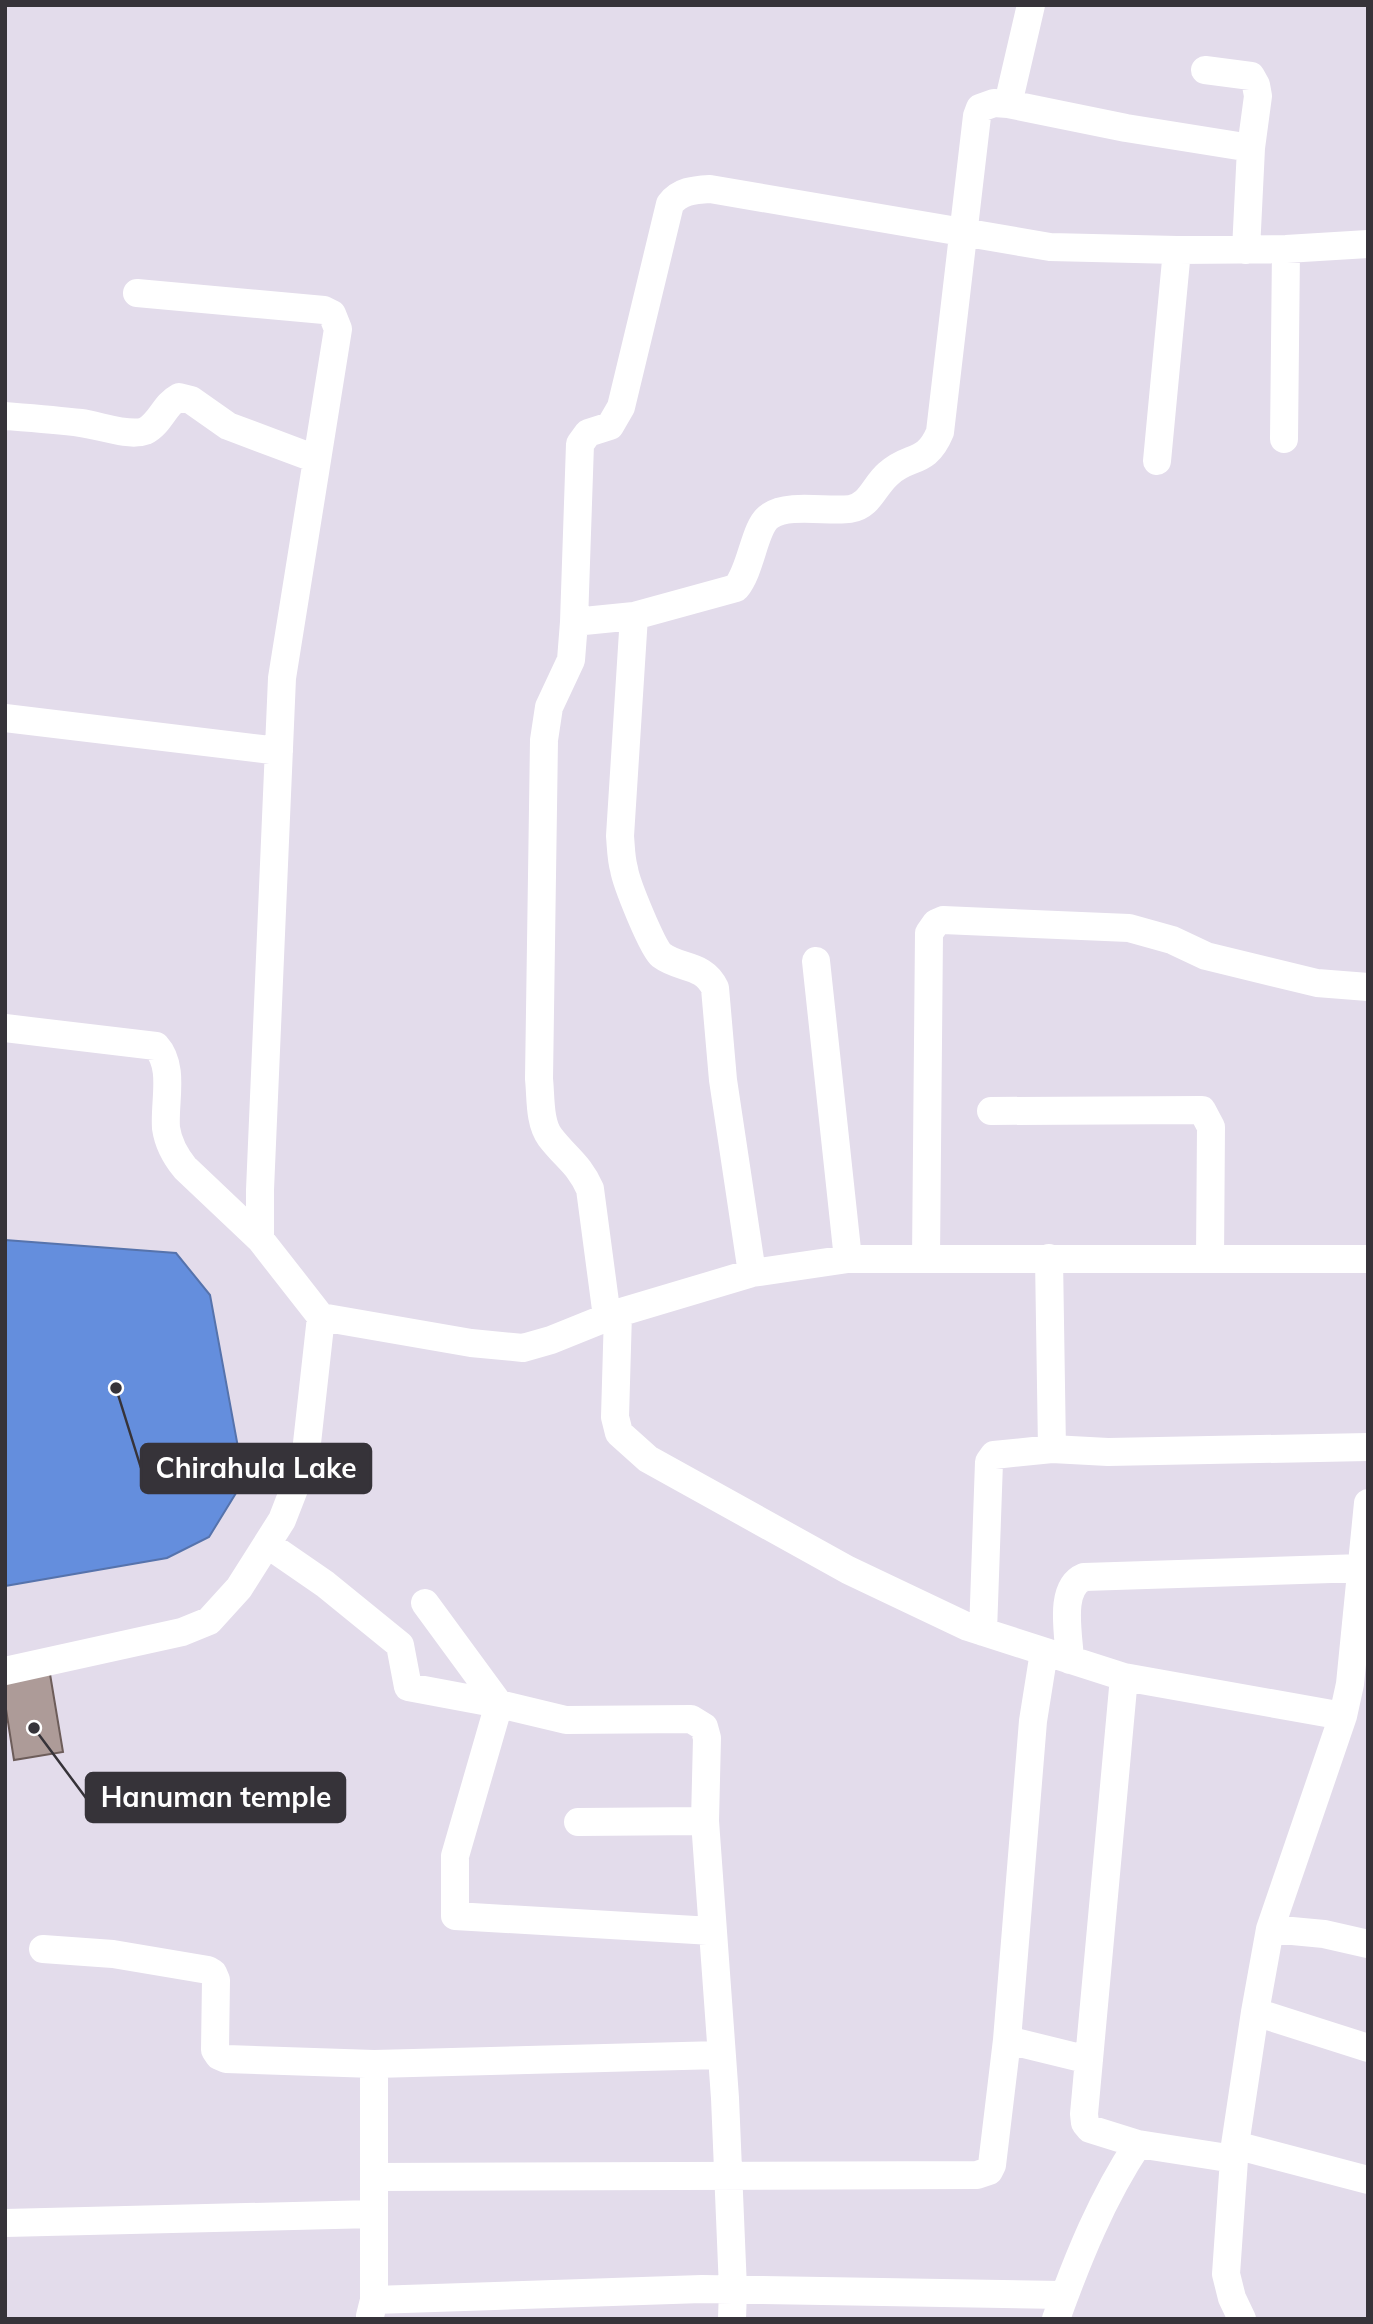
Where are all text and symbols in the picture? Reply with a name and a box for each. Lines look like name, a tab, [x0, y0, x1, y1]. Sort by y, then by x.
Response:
callout: Chirahula Lake	[141, 1444, 371, 1493]
text: Chirahula Lake	[155, 1450, 357, 1485]
callout: Hanuman temple	[86, 1773, 345, 1822]
text: Hanuman temple	[101, 1779, 331, 1814]

